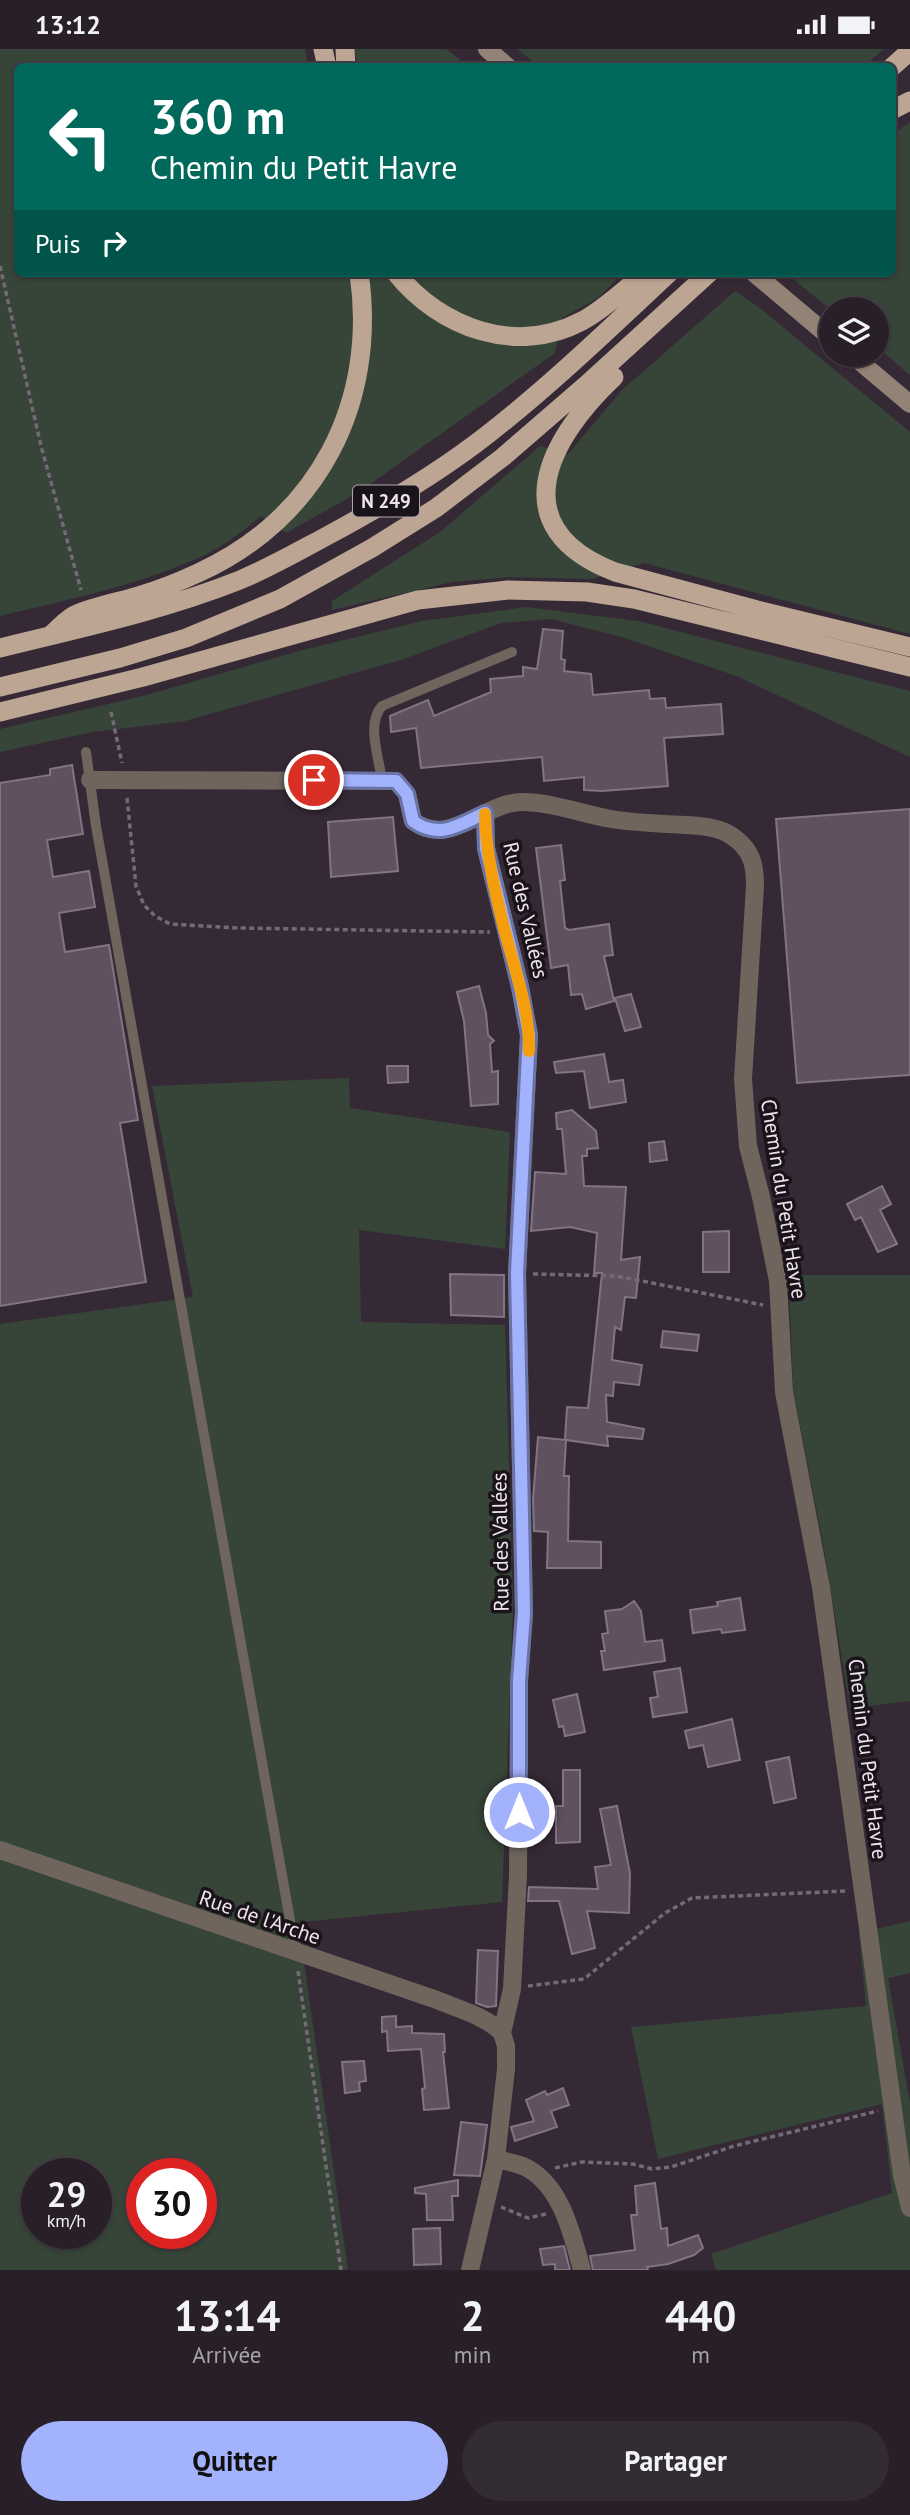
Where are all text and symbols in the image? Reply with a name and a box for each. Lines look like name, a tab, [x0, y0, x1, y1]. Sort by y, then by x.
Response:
text: 13:12	[35, 8, 101, 41]
text: 360 m	[150, 84, 285, 148]
icon: left	[35, 91, 126, 182]
text: Chemin du Petit Havre	[150, 146, 457, 188]
icon: right	[95, 224, 133, 262]
text: Puis	[35, 227, 81, 260]
map controls	[819, 297, 889, 367]
button: layers	[819, 297, 889, 367]
road number: N 249	[353, 485, 419, 516]
pin	[284, 750, 344, 810]
icon: arrive	[295, 761, 333, 799]
street label: Rue des Vallées	[497, 839, 555, 981]
street label: Chemin du Petit Havre	[755, 1097, 813, 1301]
street label: Rue des Vallées	[485, 1472, 515, 1612]
street label: Chemin du Petit Havre	[842, 1657, 894, 1861]
position arrow	[482, 1775, 556, 1849]
street label: Rue de l'Arche	[196, 1884, 324, 1950]
speed limit sign: 30	[126, 2158, 217, 2249]
text: 29	[47, 2171, 86, 2217]
text: km/h	[47, 2209, 86, 2232]
text: 13:14	[174, 2288, 280, 2343]
text: 2	[461, 2288, 484, 2343]
text: 440	[665, 2288, 736, 2343]
text: Arrivée	[192, 2340, 262, 2369]
text: min	[454, 2340, 491, 2369]
text: m	[691, 2340, 710, 2369]
button: Quitter	[21, 2421, 448, 2501]
button: Partager	[462, 2421, 889, 2501]

